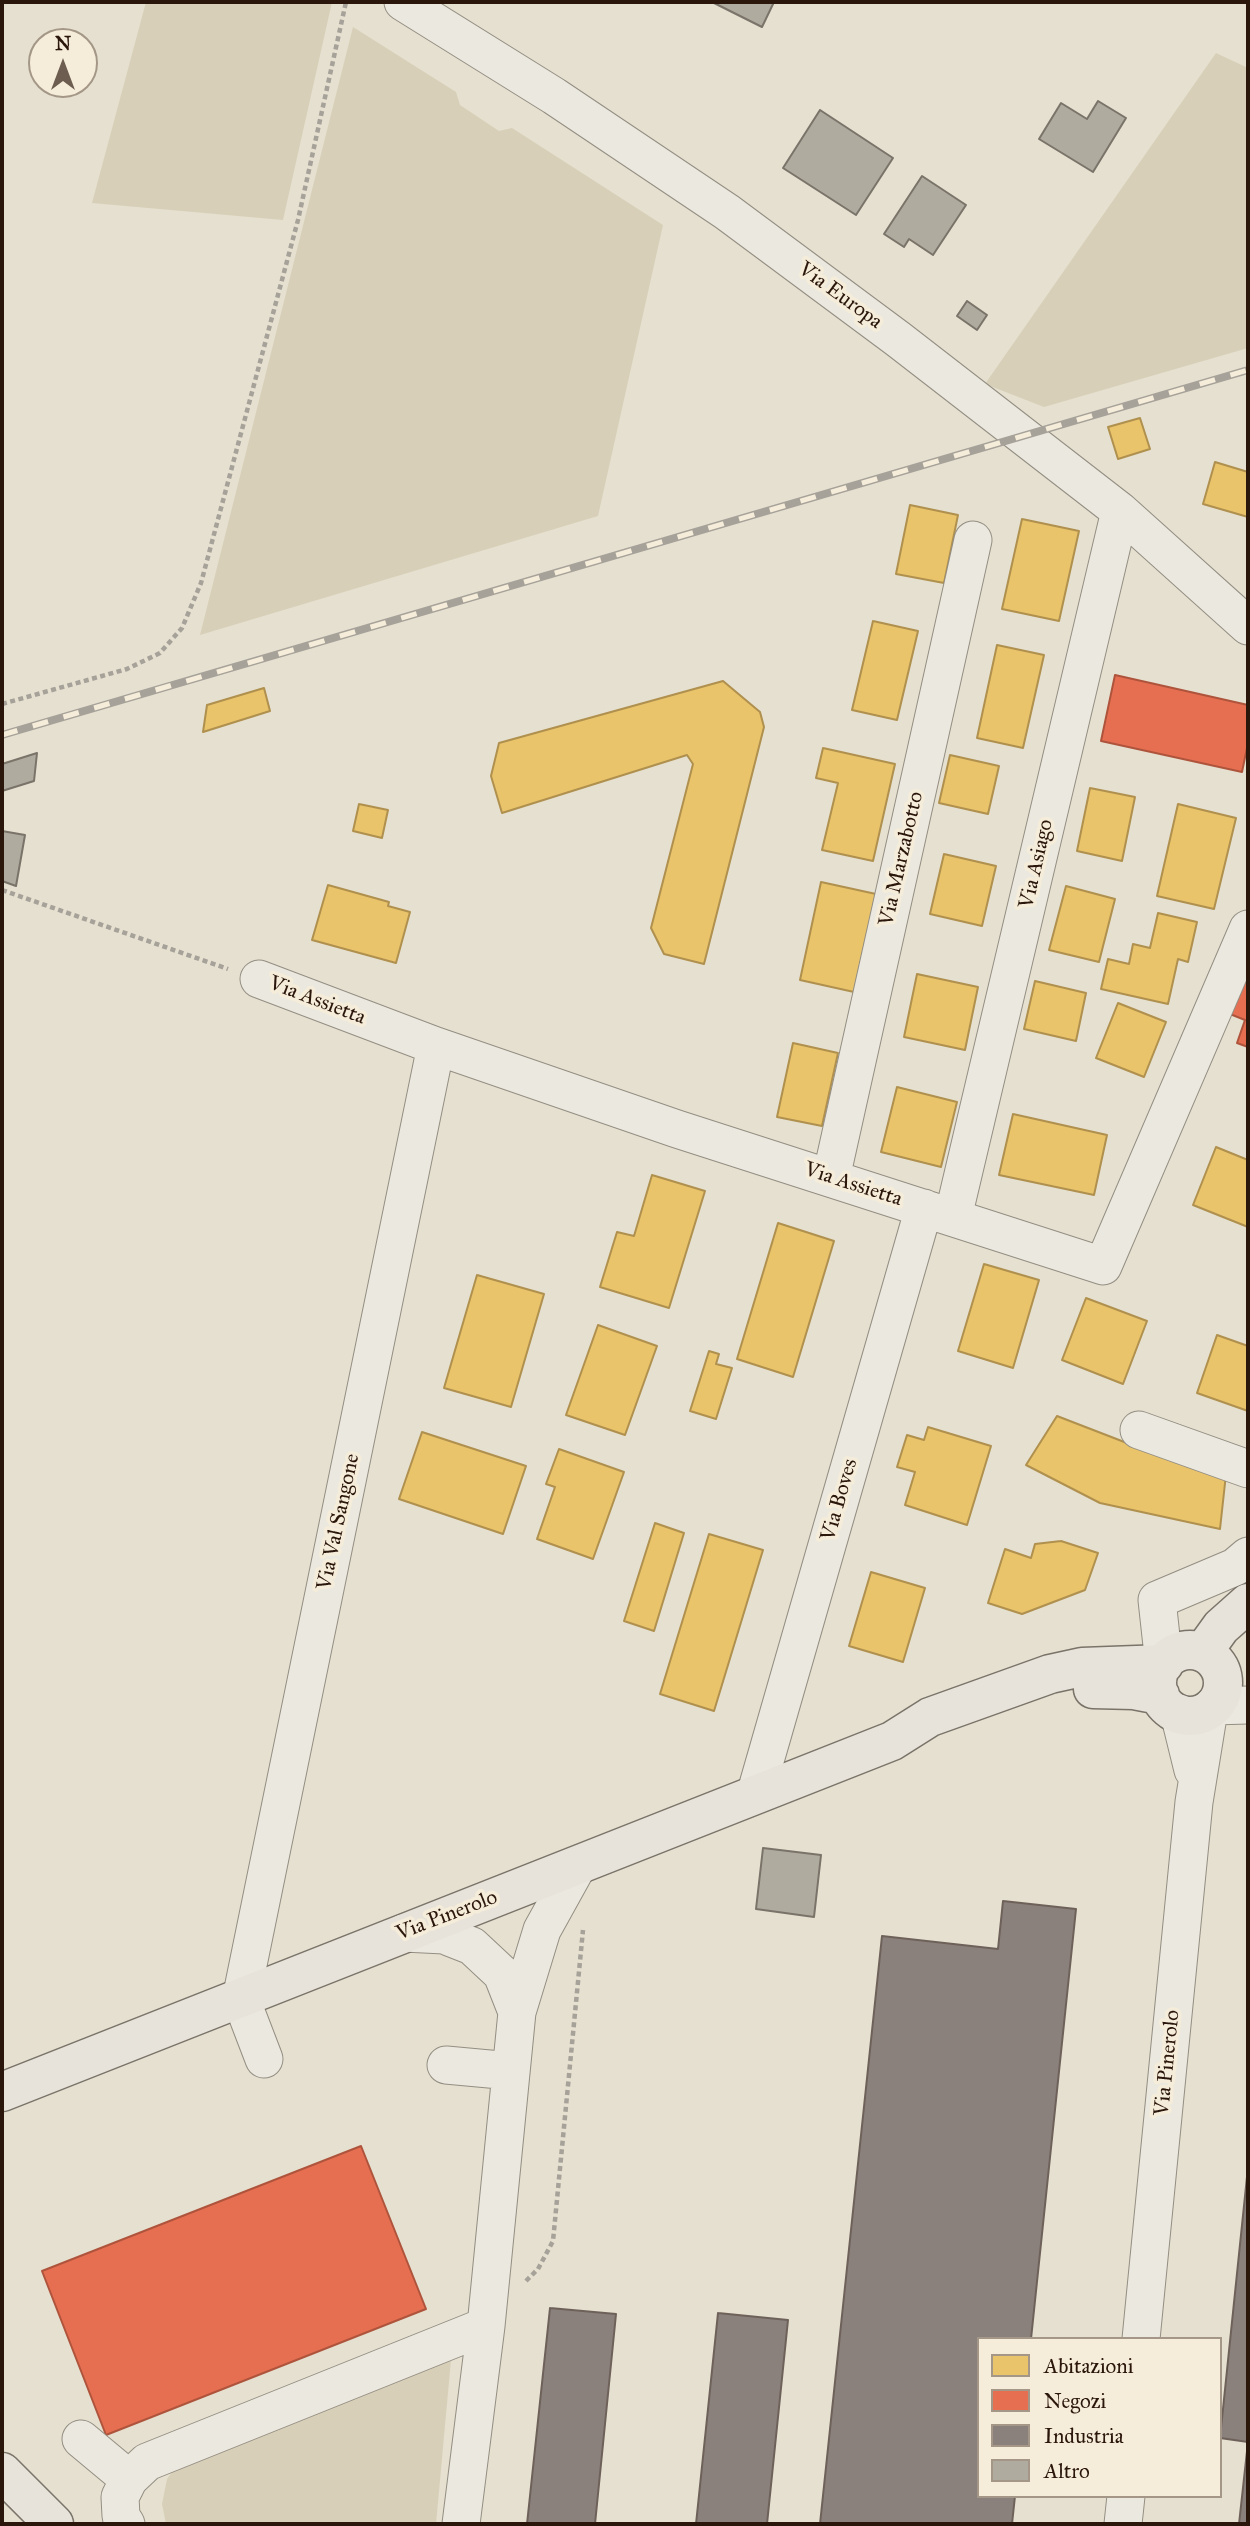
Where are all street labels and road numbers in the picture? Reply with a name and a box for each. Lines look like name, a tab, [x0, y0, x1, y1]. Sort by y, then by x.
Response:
street label: Via Europa	[793, 257, 887, 335]
street label: Via Marzabotto	[874, 789, 930, 929]
street label: Via Asiago	[1015, 817, 1059, 911]
street label: Via Assietta	[265, 971, 369, 1031]
street label: Via Assietta	[801, 1157, 905, 1213]
street label: Via Val Sangone	[312, 1452, 366, 1592]
street label: Via Boves	[816, 1456, 864, 1544]
street label: Via Pinerolo	[393, 1885, 501, 1947]
street label: Via Pinerolo	[1150, 2009, 1186, 2117]

